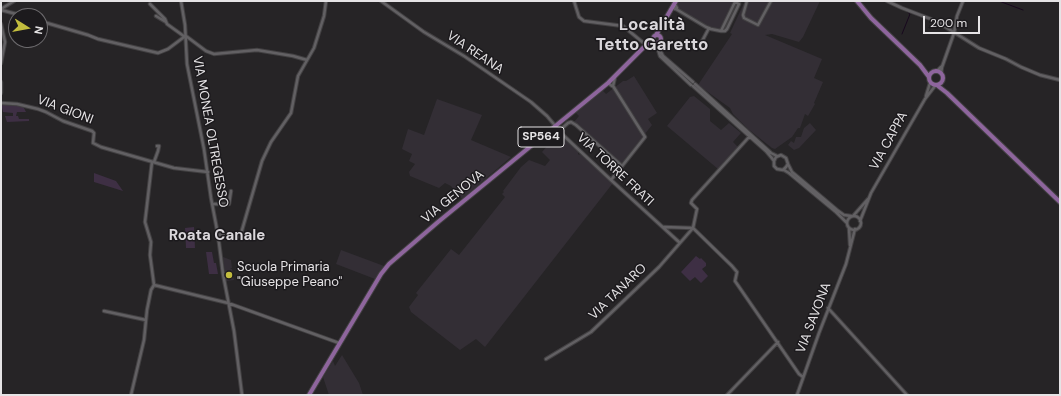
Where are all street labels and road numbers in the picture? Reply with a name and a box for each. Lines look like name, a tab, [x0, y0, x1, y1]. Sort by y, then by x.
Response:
street label: VIA REANA	[444, 28, 506, 78]
street label: VIA MONEA OLTREGESSO	[189, 55, 231, 209]
street label: VIA GIONI	[35, 92, 95, 128]
street label: VIA CAPPA	[867, 109, 911, 173]
road number: SP564	[518, 127, 564, 147]
street label: VIA TORRE FRATI	[573, 130, 657, 210]
street label: VIA GENOVA	[419, 167, 487, 227]
street label: VIA TANARO	[586, 261, 650, 323]
street label: VIA SAVONA	[793, 280, 835, 356]

